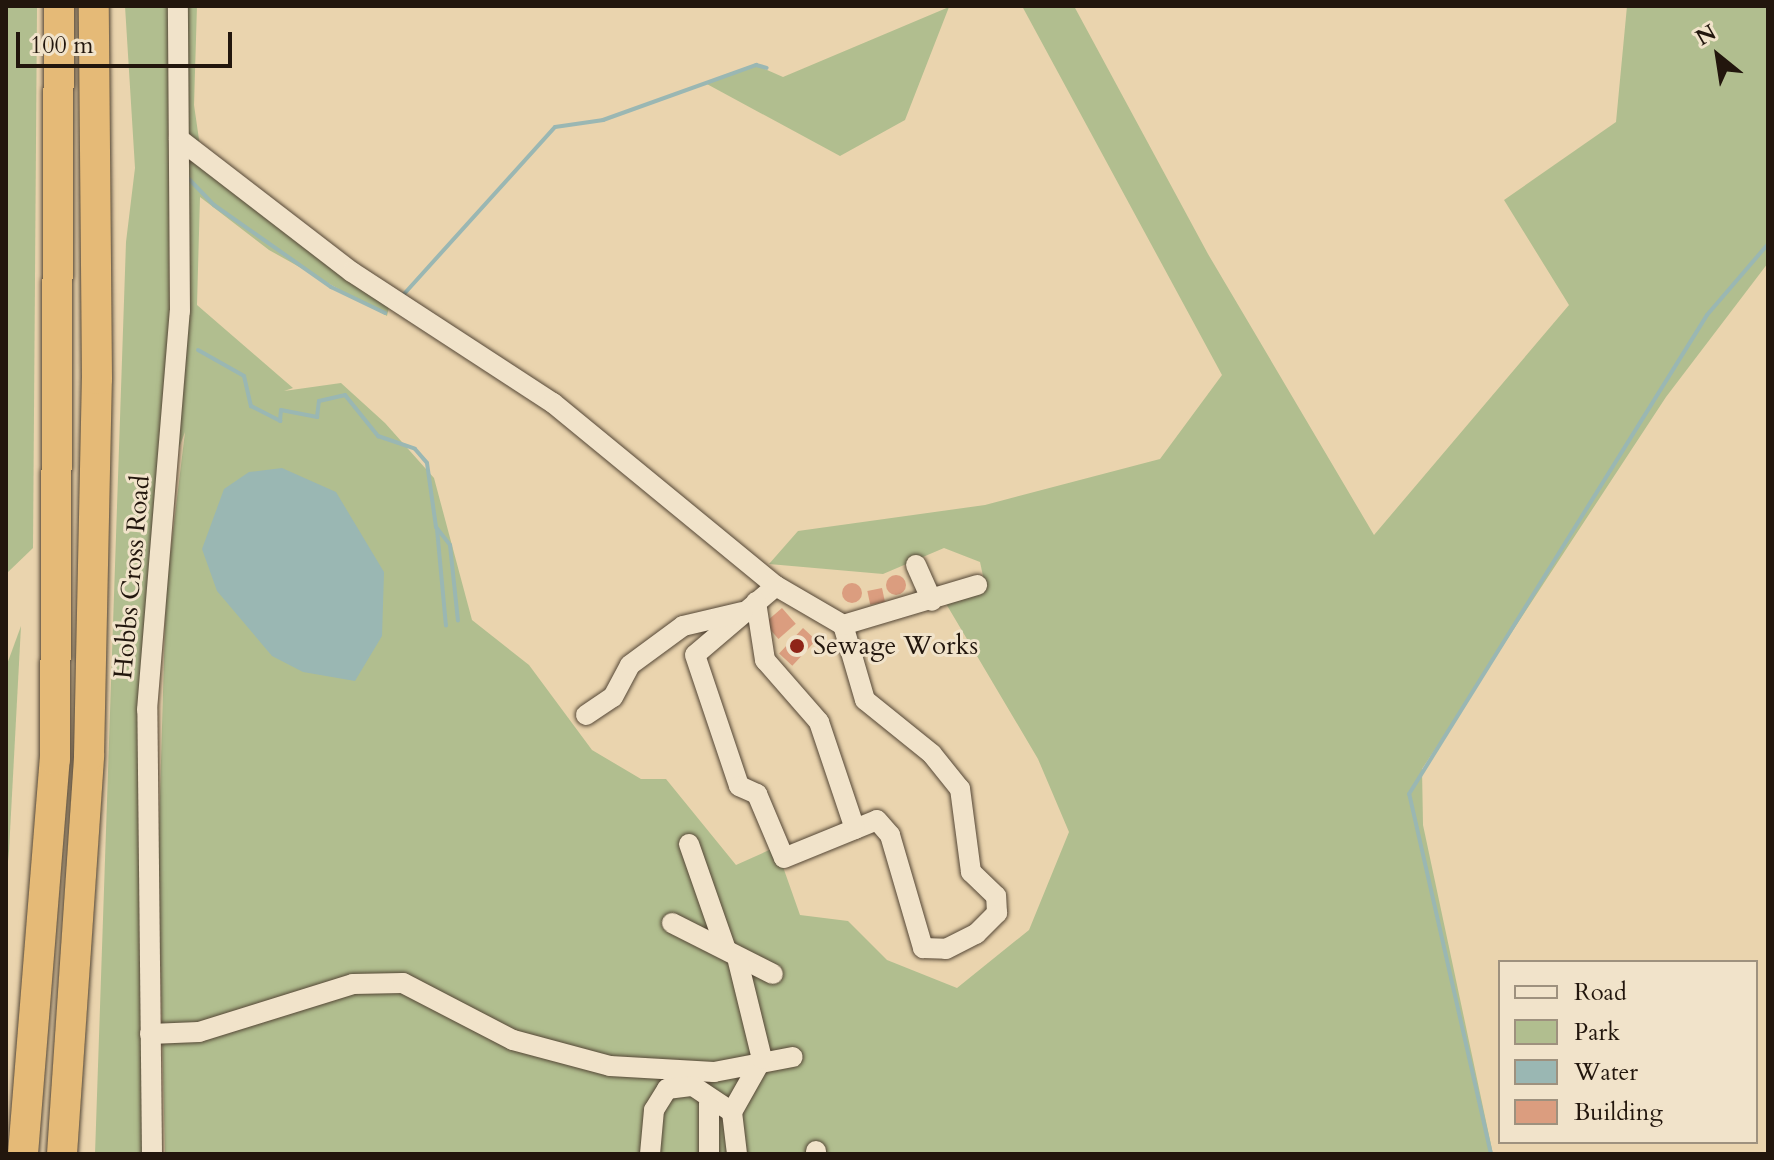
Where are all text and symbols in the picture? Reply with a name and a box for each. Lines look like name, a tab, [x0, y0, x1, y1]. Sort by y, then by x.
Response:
scale bar	[20, 16, 236, 66]
north arrow	[1678, 16, 1758, 96]
text: N	[1690, 17, 1722, 53]
text: 100 m	[30, 29, 94, 62]
street label: Hobbs Cross Road	[108, 474, 156, 680]
place label: Sewage Works	[813, 630, 978, 662]
marker: Sewage Works	[788, 637, 806, 655]
legend	[1498, 960, 1758, 1144]
text: Road	[1574, 976, 1627, 1009]
text: Park	[1574, 1016, 1620, 1049]
text: Water	[1574, 1056, 1638, 1089]
text: Building	[1574, 1096, 1663, 1129]

